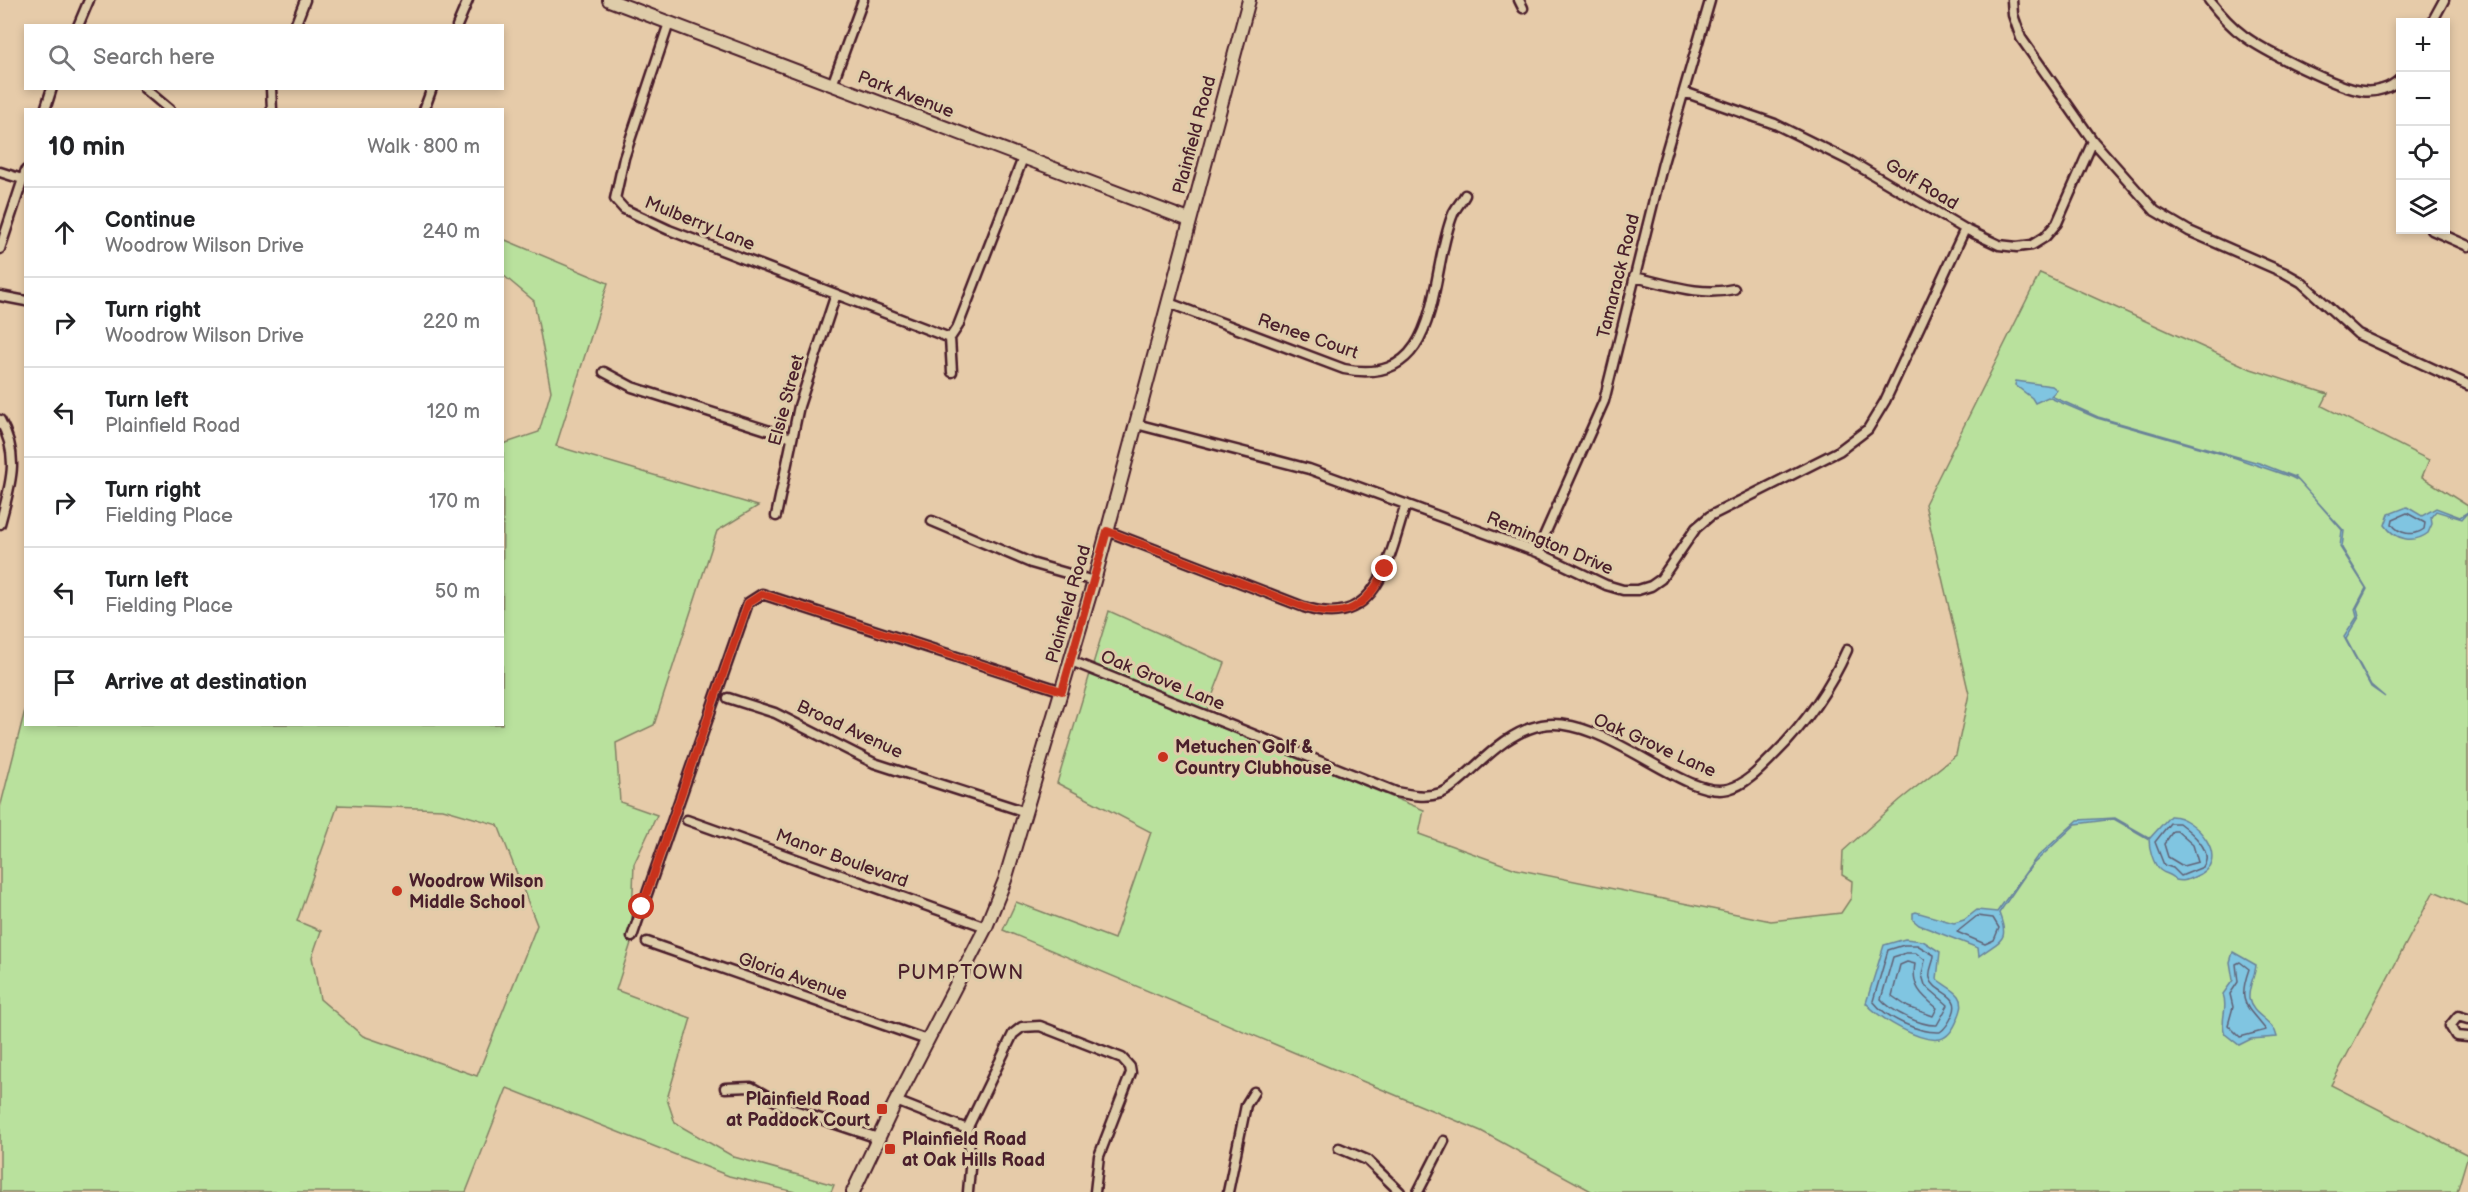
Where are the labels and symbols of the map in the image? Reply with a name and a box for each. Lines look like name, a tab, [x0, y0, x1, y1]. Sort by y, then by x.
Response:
street label: Park Avenue	[855, 66, 957, 123]
street label: Plainfield Road	[1169, 74, 1220, 197]
street label: Golf Road	[1881, 154, 1962, 214]
street label: Mulberry Lane	[642, 192, 758, 255]
street label: Tamarack Road	[1593, 212, 1644, 340]
street label: Renee Court	[1255, 309, 1361, 364]
street label: Elsie Street	[764, 352, 809, 448]
street label: Remington Drive	[1483, 507, 1617, 580]
street label: Plainfield Road	[1042, 543, 1095, 666]
route end	[1371, 555, 1397, 581]
street label: Oak Grove Lane	[1098, 646, 1228, 715]
street label: Broad Avenue	[793, 696, 906, 763]
street label: Oak Grove Lane	[1590, 709, 1720, 782]
place label: Metuchen Golf & Country Clubhouse	[1175, 737, 1332, 779]
marker: Metuchen Golf & Country Clubhouse	[1156, 750, 1170, 764]
street label: Manor Boulevard	[773, 825, 911, 892]
place label: Woodrow Wilson Middle School	[409, 871, 544, 913]
marker: Woodrow Wilson Middle School	[390, 884, 404, 898]
route start	[628, 893, 654, 919]
street label: Gloria Avenue	[736, 948, 850, 1005]
district label: PUMPTOWN	[897, 961, 1025, 985]
place label: Plainfield Road at Paddock Court	[726, 1089, 870, 1131]
marker: Plainfield Road at Paddock Court	[875, 1102, 889, 1116]
place label: Plainfield Road at Oak Hills Road	[902, 1129, 1045, 1171]
marker: Plainfield Road at Oak Hills Road	[883, 1142, 897, 1156]

